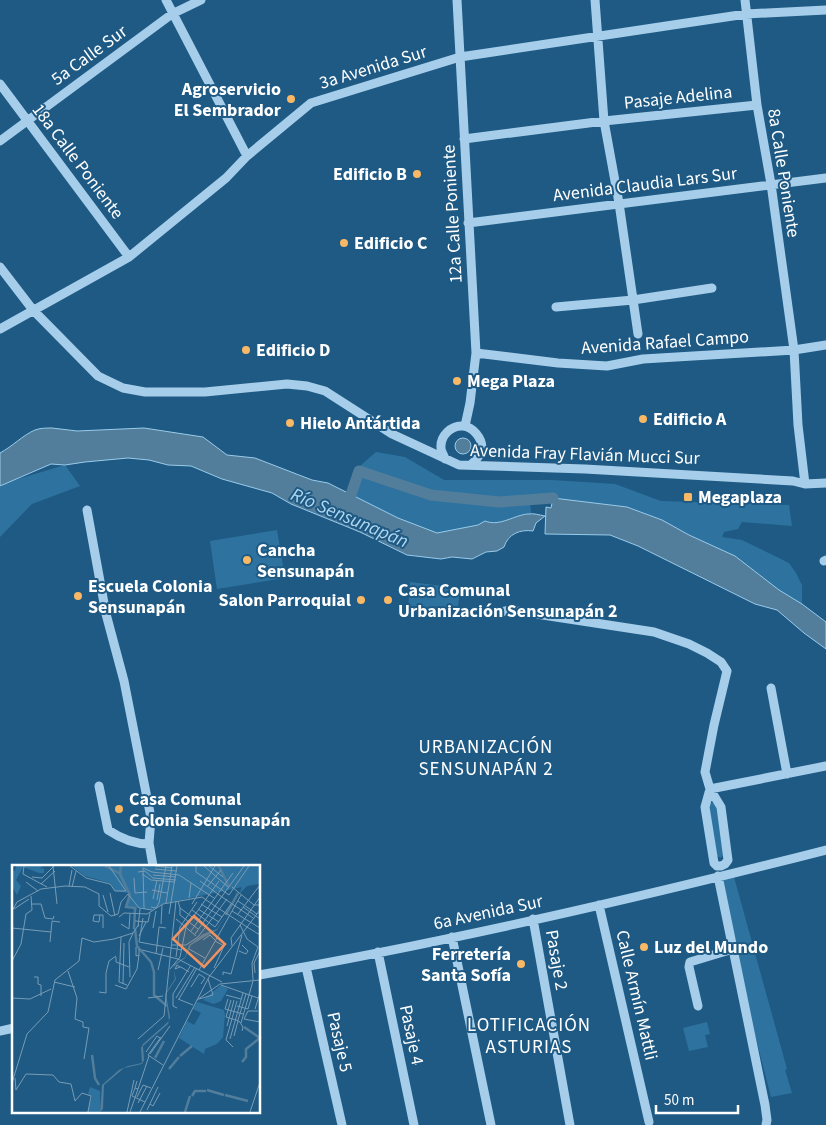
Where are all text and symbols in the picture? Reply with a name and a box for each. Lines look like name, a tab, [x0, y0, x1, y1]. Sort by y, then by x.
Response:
street label: 5a Calle Sur	[46, 19, 133, 91]
street label: 3a Avenida Sur	[316, 39, 431, 96]
place label: Agroservicio El Sembrador	[174, 77, 282, 123]
street label: Pasaje Adelina	[623, 79, 733, 116]
marker: Agroservicio El Sembrador	[285, 93, 297, 105]
street label: 18a Calle Poniente	[26, 98, 129, 224]
street label: 8a Calle Poniente	[761, 107, 806, 239]
street label: 12a Calle Poniente	[436, 144, 469, 284]
street label: Avenida Claudia Lars Sur	[551, 161, 739, 208]
place label: Edificio B	[333, 162, 407, 187]
marker: Edificio B	[411, 168, 423, 180]
place label: Edificio C	[354, 231, 428, 256]
marker: Edificio C	[338, 237, 350, 249]
street label: Avenida Rafael Campo	[580, 324, 750, 361]
place label: Edificio D	[256, 338, 330, 363]
marker: Edificio D	[240, 344, 252, 356]
place label: Mega Plaza	[467, 369, 555, 394]
marker: Mega Plaza	[451, 375, 463, 387]
place label: Edificio A	[653, 407, 727, 432]
place label: Hielo Antártida	[300, 411, 421, 436]
marker: Edificio A	[637, 413, 649, 425]
marker: Hielo Antártida	[284, 417, 296, 429]
street label: Avenida Fray Flavián Mucci Sur	[470, 438, 701, 471]
water label: Río Sensunapán	[286, 481, 412, 555]
place label: Megaplaza	[698, 485, 782, 510]
marker: Megaplaza	[682, 491, 694, 503]
place label: Cancha Sensunapán	[257, 538, 355, 584]
marker: Cancha Sensunapán	[241, 554, 253, 566]
place label: Escuela Colonia Sensunapán	[88, 574, 212, 620]
place label: Casa Comunal Urbanización Sensunapán 2	[398, 578, 617, 624]
place label: Salon Parroquial	[219, 588, 351, 613]
marker: Escuela Colonia Sensunapán	[72, 590, 84, 602]
marker: Salon Parroquial	[355, 594, 367, 606]
marker: Casa Comunal Urbanización Sensunapán 2	[382, 594, 394, 606]
district label: URBANIZACIÓN SENSUNAPÁN 2	[418, 734, 554, 783]
place label: Casa Comunal Colonia Sensunapán	[129, 787, 290, 833]
marker: Casa Comunal Colonia Sensunapán	[113, 803, 125, 815]
inset map	[12, 865, 260, 1112]
street label: 6a Avenida Sur	[431, 889, 546, 936]
street label: Pasaje 2	[539, 928, 574, 992]
street label: Calle Armín Mattli	[609, 928, 664, 1063]
place label: Luz del Mundo	[654, 935, 768, 960]
marker: Luz del Mundo	[638, 941, 650, 953]
place label: Ferretería Santa Sofía	[421, 942, 511, 988]
marker: Ferretería Santa Sofía	[515, 958, 527, 970]
street label: Pasaje 4	[393, 1003, 430, 1068]
street label: Pasaje 5	[320, 1010, 359, 1075]
district label: LOTIFICACIÓN ASTURIAS	[467, 1012, 591, 1061]
scale bar	[656, 1082, 738, 1114]
text: 50 m	[664, 1090, 694, 1111]

